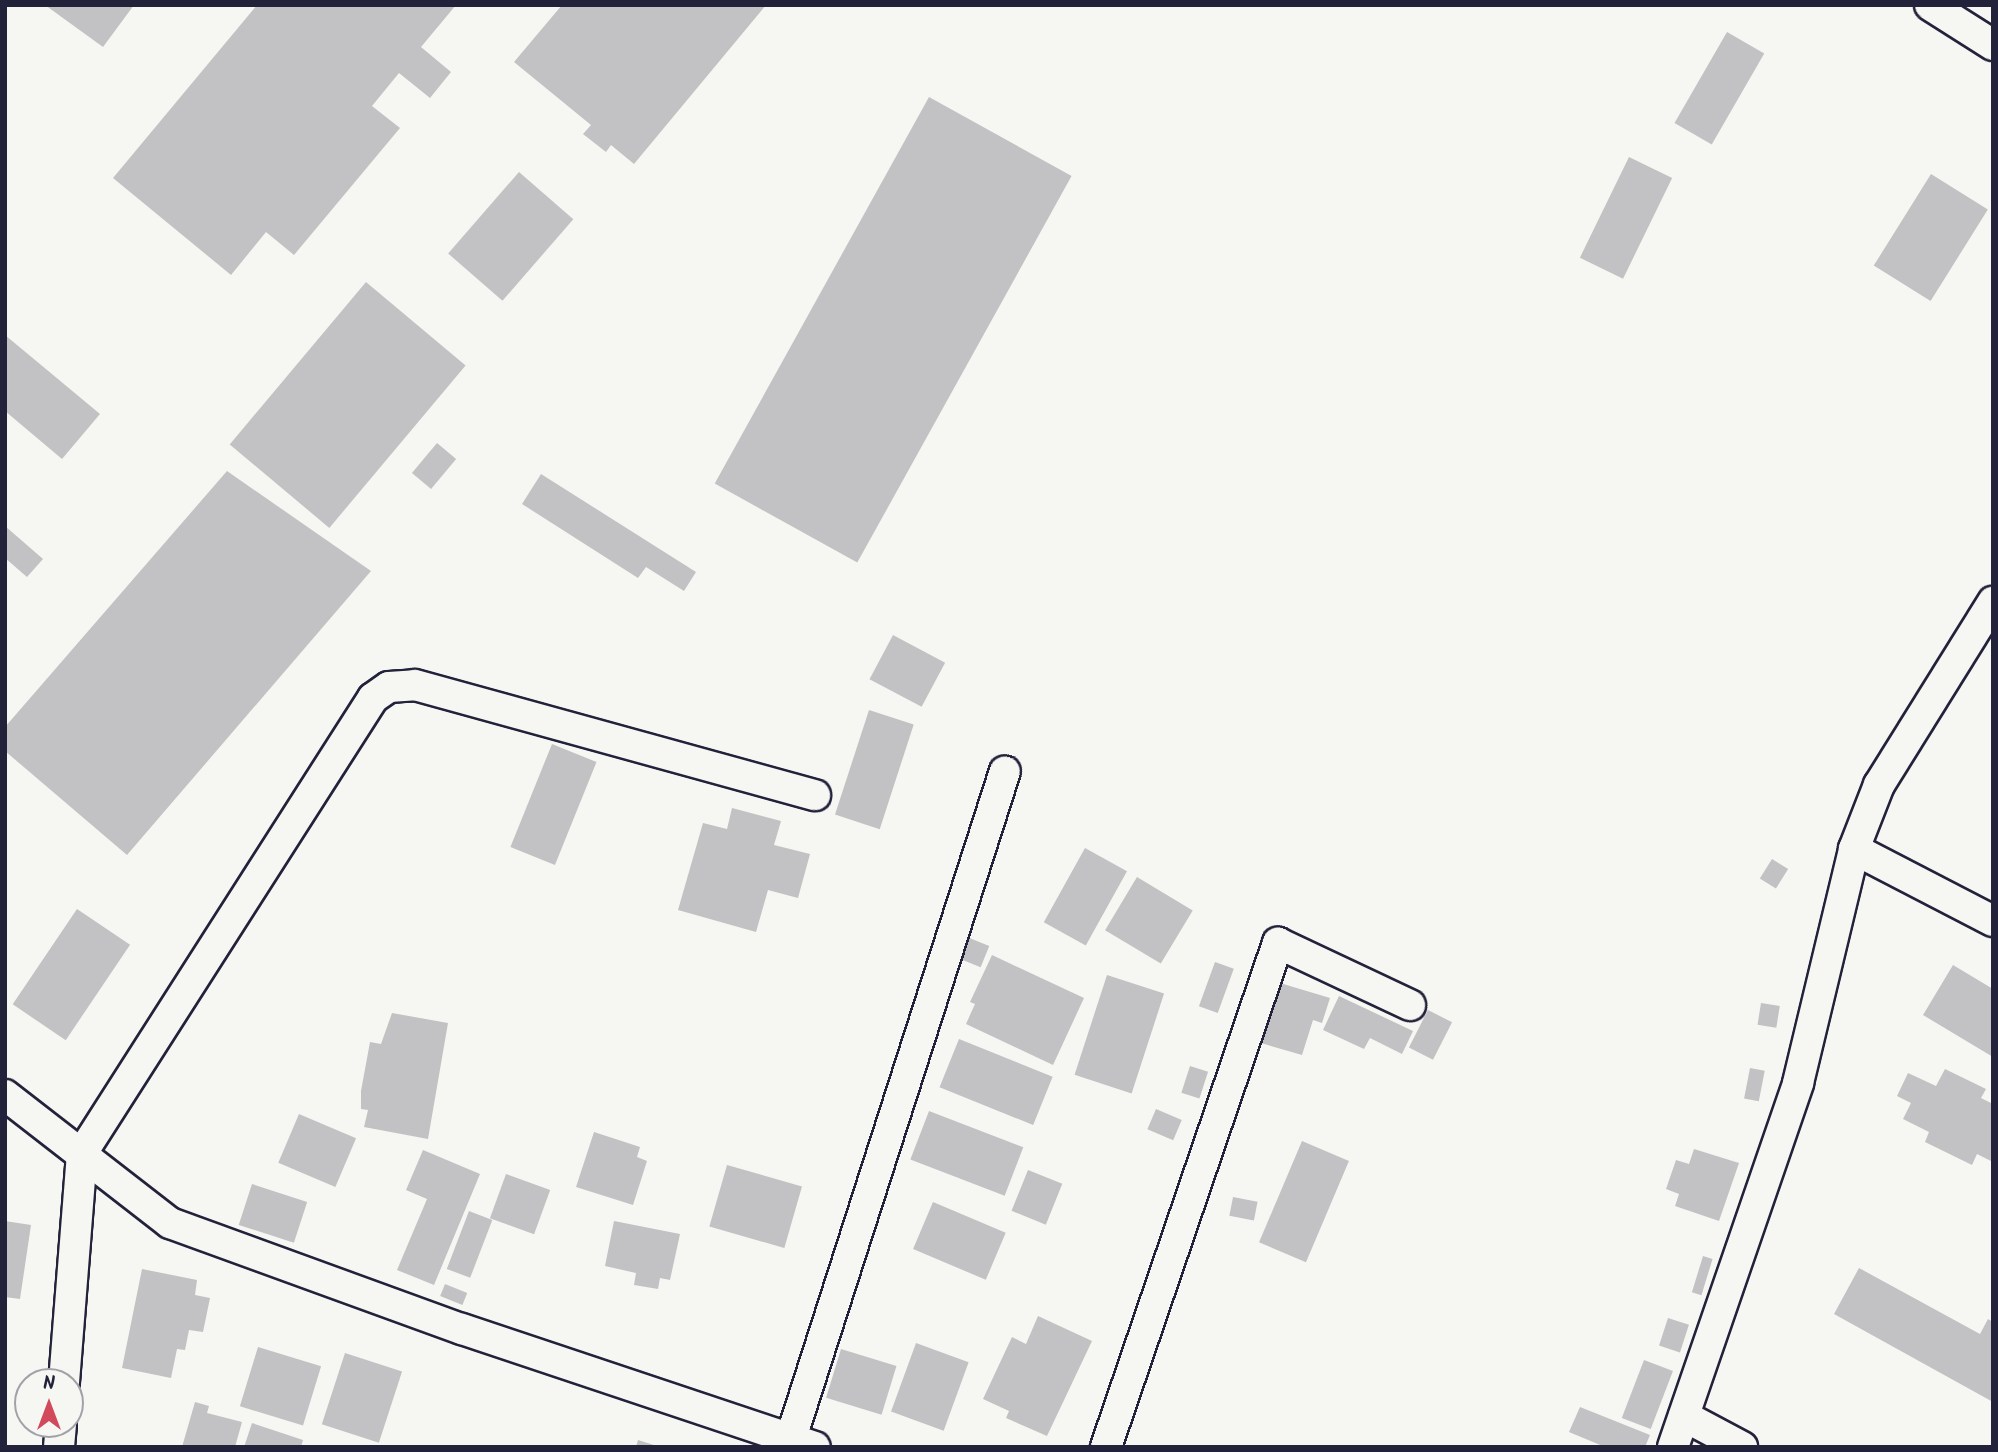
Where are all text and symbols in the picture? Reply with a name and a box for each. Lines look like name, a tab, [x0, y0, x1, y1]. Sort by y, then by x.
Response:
north arrow	[14, 1368, 84, 1438]
text: N	[43, 1369, 55, 1399]

